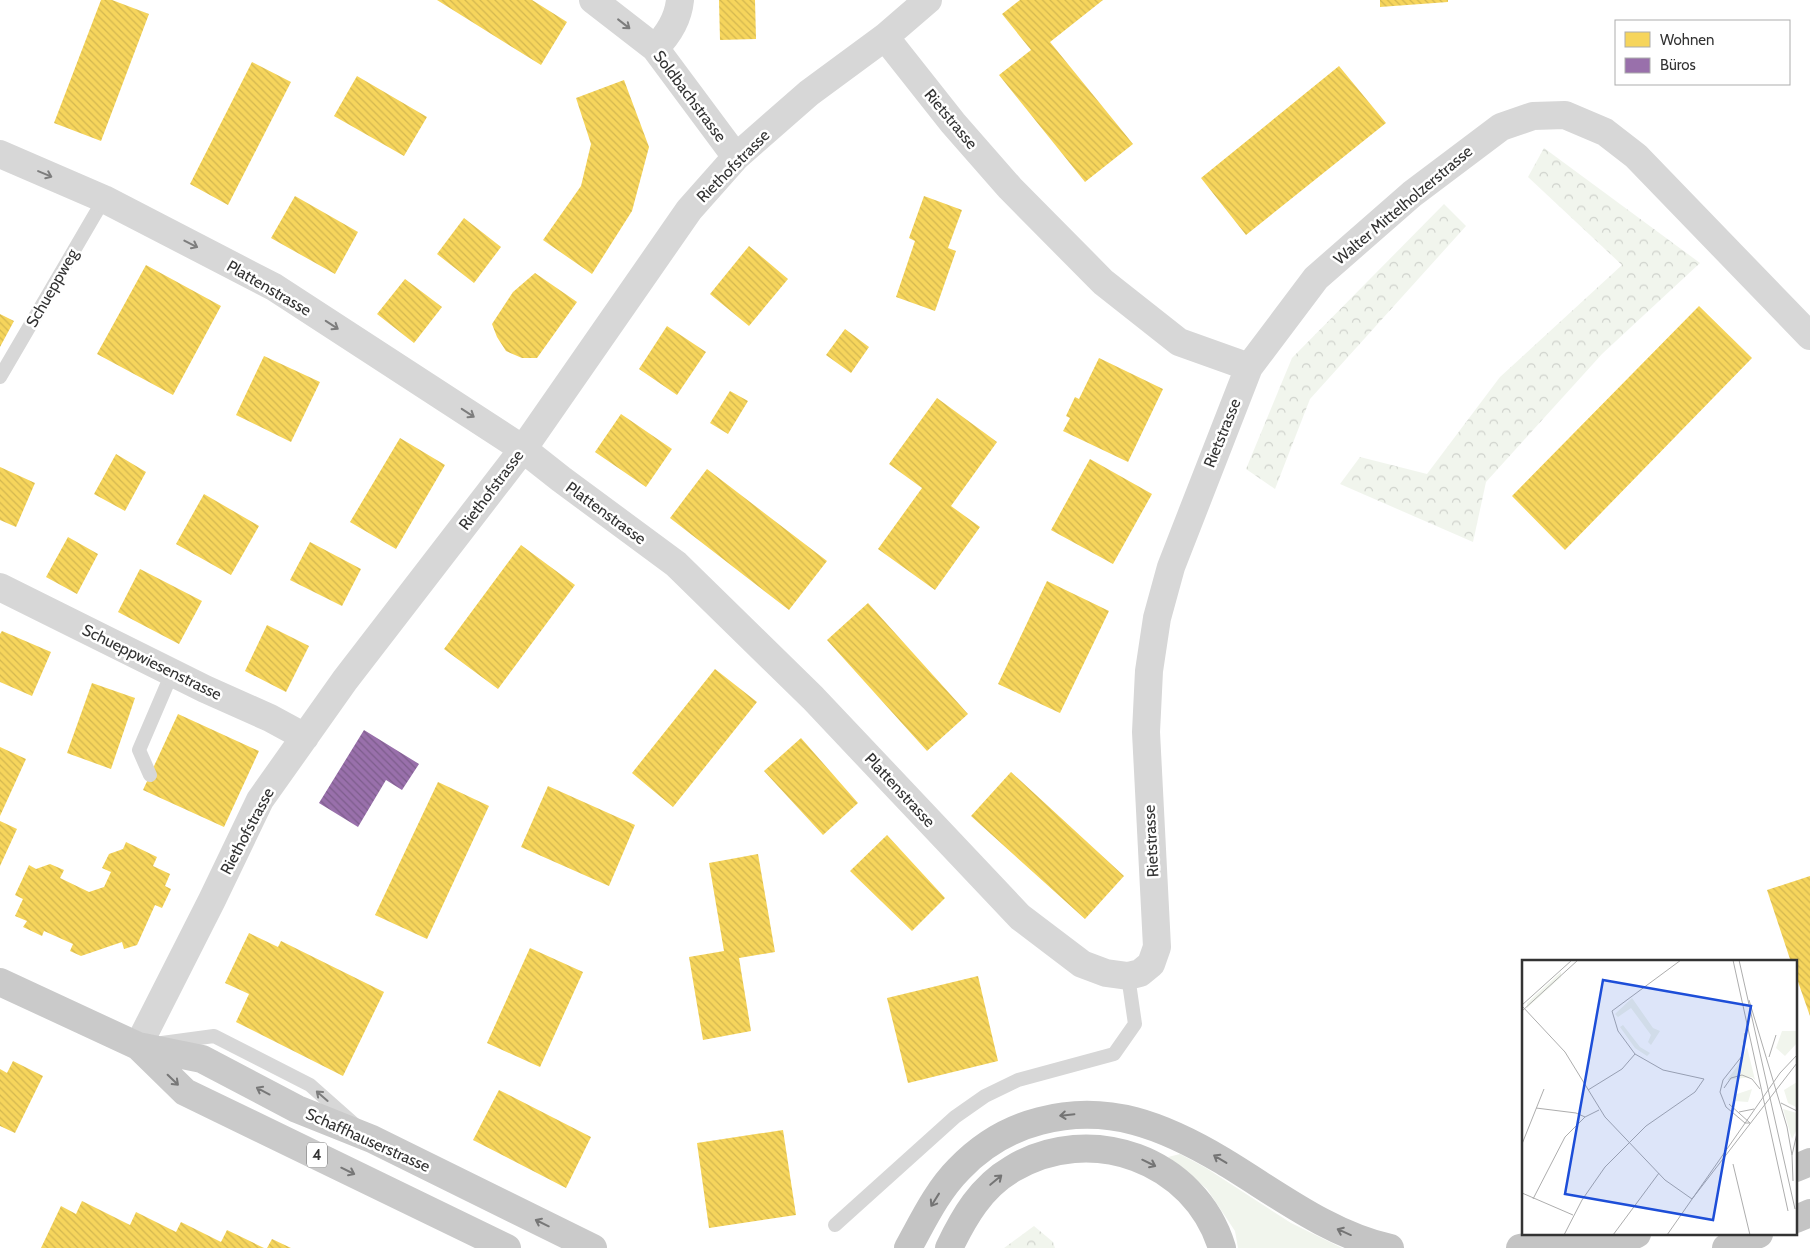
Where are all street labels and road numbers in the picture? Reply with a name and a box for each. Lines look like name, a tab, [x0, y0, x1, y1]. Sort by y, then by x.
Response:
street label: Soldbachstrasse	[650, 47, 730, 145]
street label: Rietstrasse	[920, 85, 982, 153]
street label: Riethofstrasse	[693, 126, 773, 206]
street label: Walter Mittelholzerstrasse	[1330, 142, 1476, 268]
street label: Schueppweg	[22, 245, 83, 331]
street label: Plattenstrasse	[223, 256, 315, 320]
street label: Rietstrasse	[1200, 396, 1244, 470]
street label: Riethofstrasse	[455, 446, 527, 534]
street label: Plattenstrasse	[562, 478, 650, 548]
street label: Schueppwiesenstrasse	[79, 620, 225, 704]
street label: Plattenstrasse	[861, 749, 939, 831]
street label: Riethofstrasse	[216, 784, 278, 878]
street label: Rietstrasse	[1140, 804, 1162, 878]
street label: Schaffhauserstrasse	[303, 1104, 433, 1176]
road number: 4	[307, 1142, 327, 1168]

